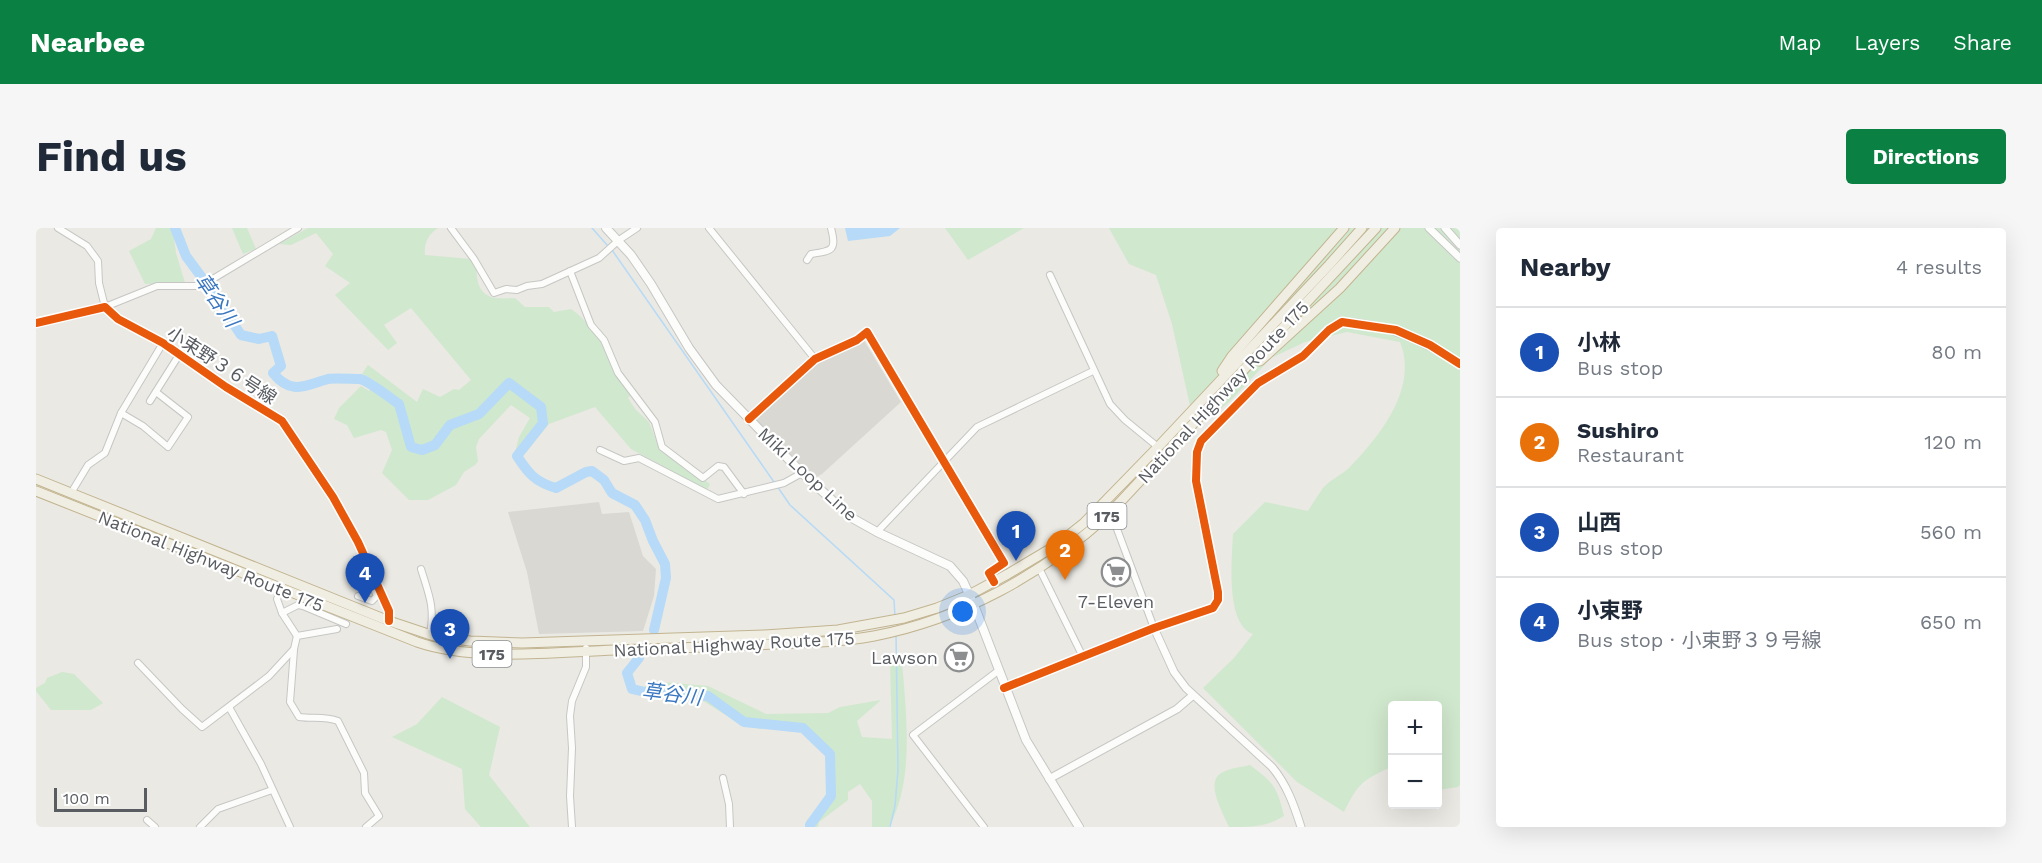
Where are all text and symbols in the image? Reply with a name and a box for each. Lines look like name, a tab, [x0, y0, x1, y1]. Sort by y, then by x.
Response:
text: Nearbee	[30, 26, 145, 59]
text: Map	[1778, 30, 1821, 55]
text: Layers	[1854, 30, 1920, 55]
text: Share	[1953, 30, 2012, 55]
button: Directions	[1846, 129, 2006, 184]
text: Find us	[36, 132, 187, 181]
text: Nearby	[1520, 252, 1611, 282]
text: 4 results	[1896, 255, 1982, 279]
water label: 草谷川	[190, 269, 245, 333]
street label: National Highway Route 175	[1133, 297, 1313, 487]
street label: 小束野３６号線	[163, 322, 281, 408]
text: 小林	[1577, 330, 1621, 355]
text: 1	[1535, 340, 1544, 364]
text: 80 m	[1931, 340, 1982, 364]
text: Bus stop	[1577, 356, 1663, 380]
text: Sushiro	[1577, 418, 1659, 443]
street label: Miki Loop Line	[754, 423, 862, 525]
text: 2	[1534, 430, 1545, 454]
text: 120 m	[1924, 430, 1982, 454]
text: Restaurant	[1577, 443, 1684, 467]
road number: 175	[1088, 503, 1126, 529]
street label: National Highway Route 175	[95, 506, 327, 616]
text: 山西	[1577, 510, 1621, 535]
pin: 1	[996, 512, 1036, 561]
text: 3	[1534, 520, 1545, 544]
text: 560 m	[1920, 520, 1982, 544]
pin: 2	[1046, 530, 1084, 580]
text: Bus stop	[1577, 536, 1663, 560]
pin: 4	[346, 554, 384, 603]
supermarket icon: 7-Eleven	[1100, 556, 1132, 588]
place label: 7-Eleven	[1078, 591, 1154, 612]
your location	[948, 597, 977, 626]
text: 小束野	[1577, 598, 1643, 623]
pin: 3	[430, 610, 470, 659]
text: 4	[1533, 610, 1546, 634]
text: 650 m	[1920, 610, 1982, 634]
street label: National Highway Route 175	[613, 627, 855, 661]
text: Bus stop · 小束野３９号線	[1577, 628, 1821, 652]
road number: 175	[472, 641, 512, 667]
supermarket icon: Lawson	[943, 641, 975, 673]
place label: Lawson	[871, 647, 938, 668]
water label: 草谷川	[641, 678, 705, 710]
map controls	[1388, 701, 1442, 809]
button: +	[1388, 701, 1442, 755]
button: −	[1388, 755, 1442, 809]
scale bar	[54, 785, 147, 812]
text: 100 m	[63, 789, 110, 808]

